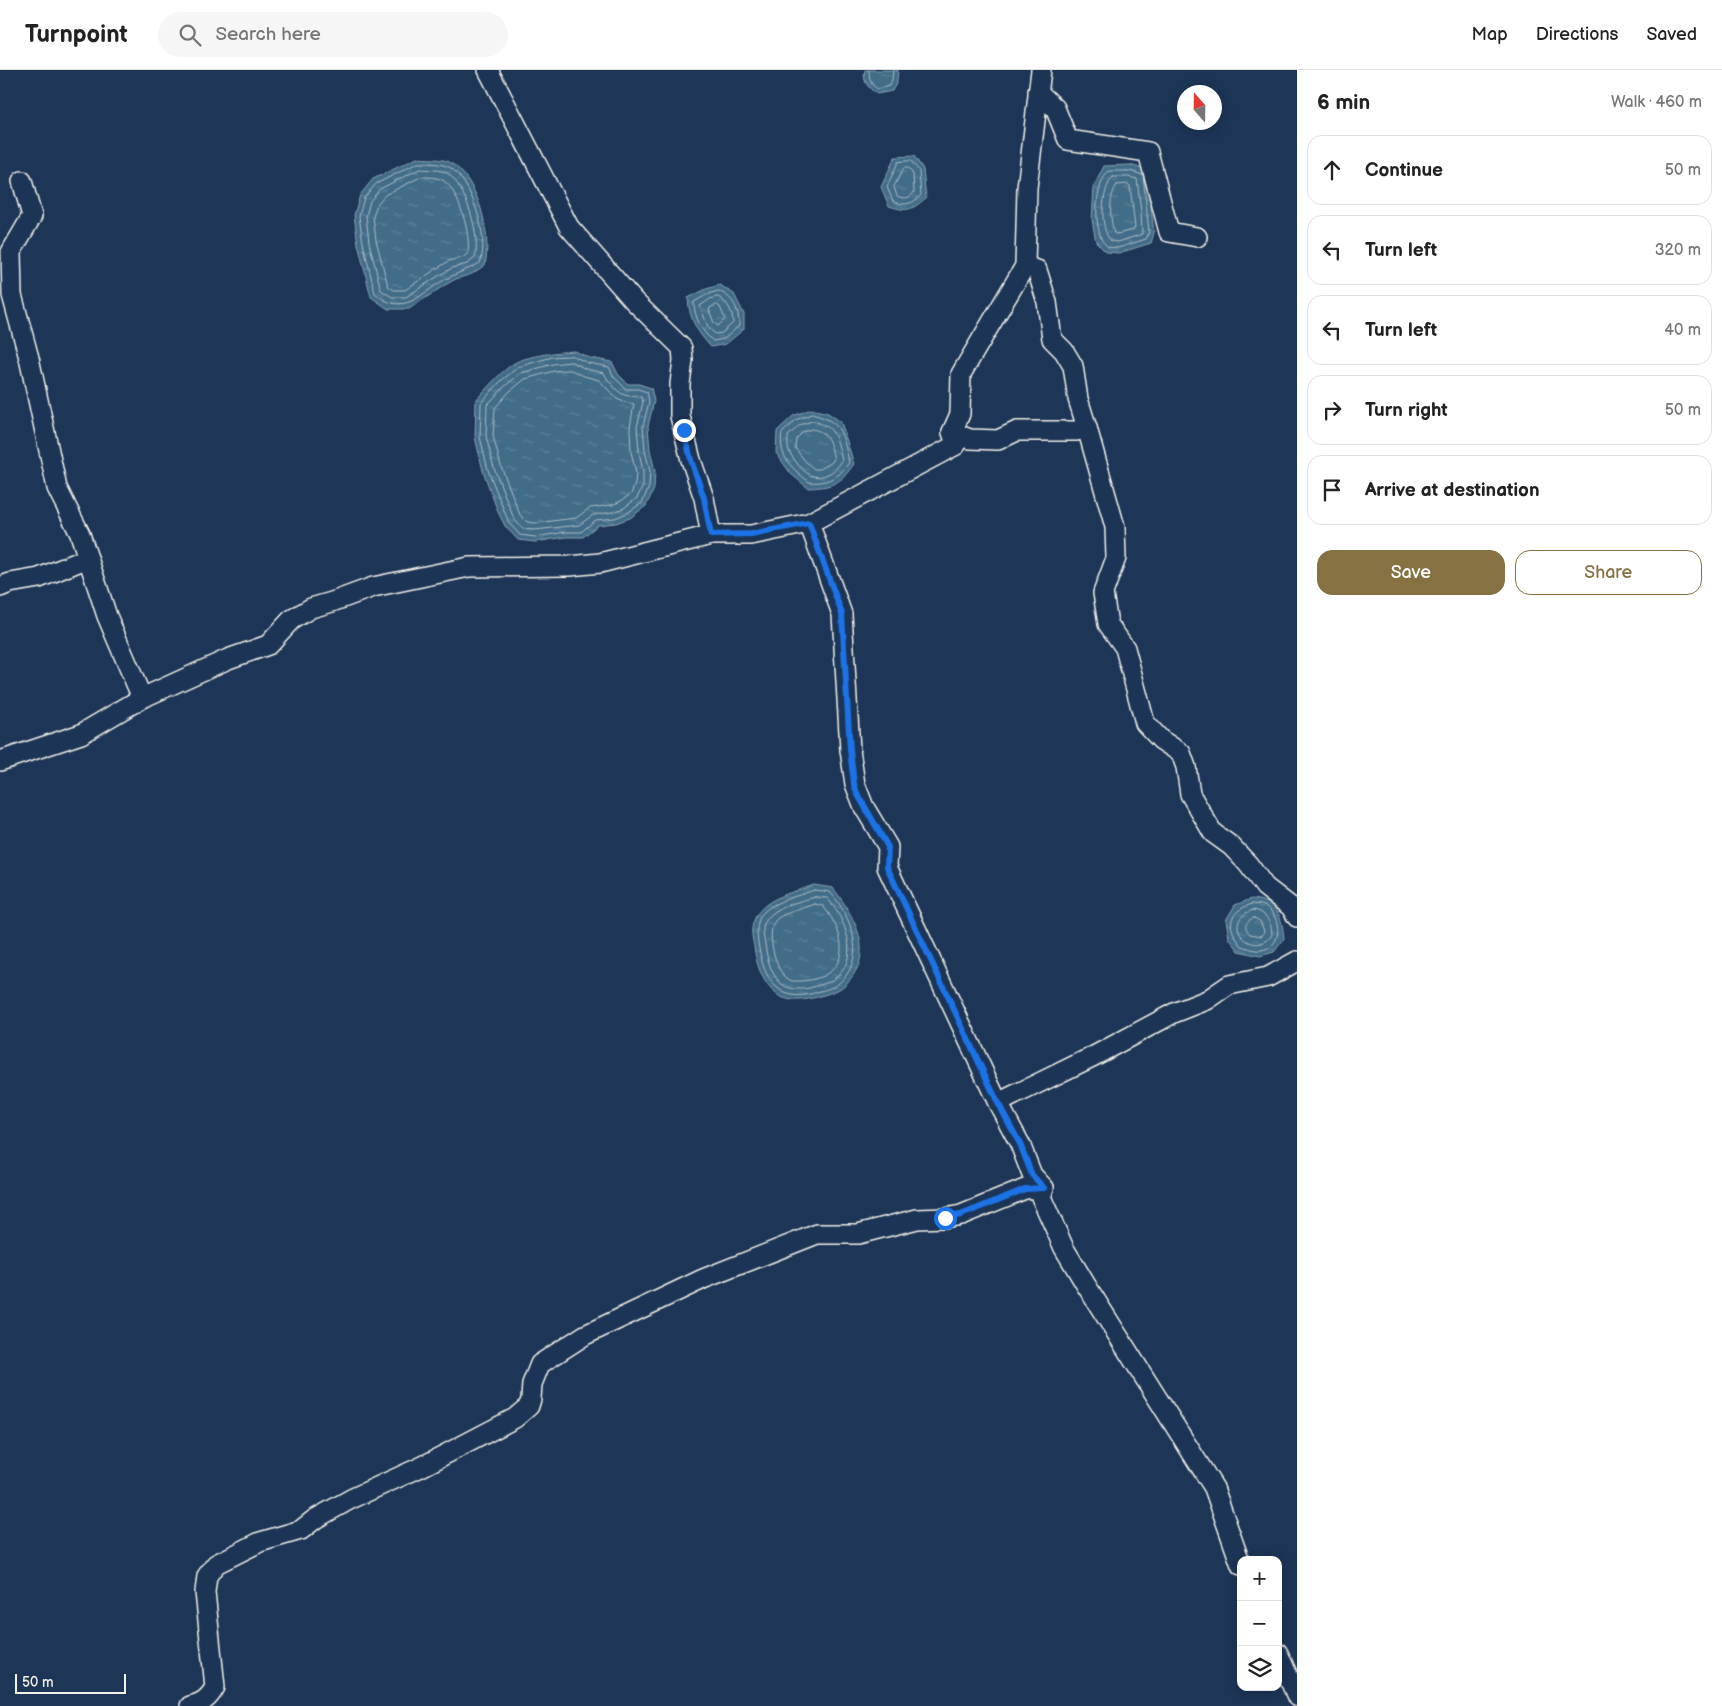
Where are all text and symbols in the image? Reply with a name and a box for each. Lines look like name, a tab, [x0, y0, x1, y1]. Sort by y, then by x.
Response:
search box	[158, 12, 508, 57]
text: Turnpoint	[25, 20, 128, 49]
icon: search	[176, 21, 204, 49]
text: Search here	[216, 23, 321, 46]
text: Map	[1472, 24, 1508, 45]
text: Directions	[1536, 24, 1618, 45]
text: Saved	[1646, 24, 1697, 45]
north arrow	[1177, 85, 1222, 130]
text: 6 min	[1317, 90, 1370, 115]
text: Walk · 460 m	[1611, 93, 1702, 112]
icon: ahead	[1318, 156, 1346, 184]
text: Continue	[1365, 159, 1443, 182]
text: 50 m	[1665, 161, 1701, 180]
icon: left	[1318, 236, 1346, 264]
text: Turn left	[1365, 239, 1437, 262]
text: 320 m	[1655, 241, 1701, 260]
icon: left	[1318, 316, 1346, 344]
text: Turn left	[1365, 319, 1437, 342]
text: 40 m	[1664, 321, 1701, 340]
icon: right	[1318, 396, 1346, 424]
text: Turn right	[1365, 399, 1448, 422]
text: 50 m	[1665, 401, 1701, 420]
route end	[673, 419, 696, 442]
icon: arrive	[1318, 476, 1346, 504]
text: Arrive at destination	[1365, 479, 1540, 502]
button: Save	[1317, 550, 1505, 595]
button: Share	[1515, 550, 1702, 595]
route start	[934, 1207, 957, 1230]
map controls	[1237, 1556, 1282, 1691]
button: +	[1237, 1556, 1282, 1601]
button: −	[1237, 1601, 1282, 1646]
button: layers	[1237, 1646, 1282, 1691]
scale bar	[15, 1671, 126, 1694]
text: 50 m	[22, 1674, 54, 1691]

